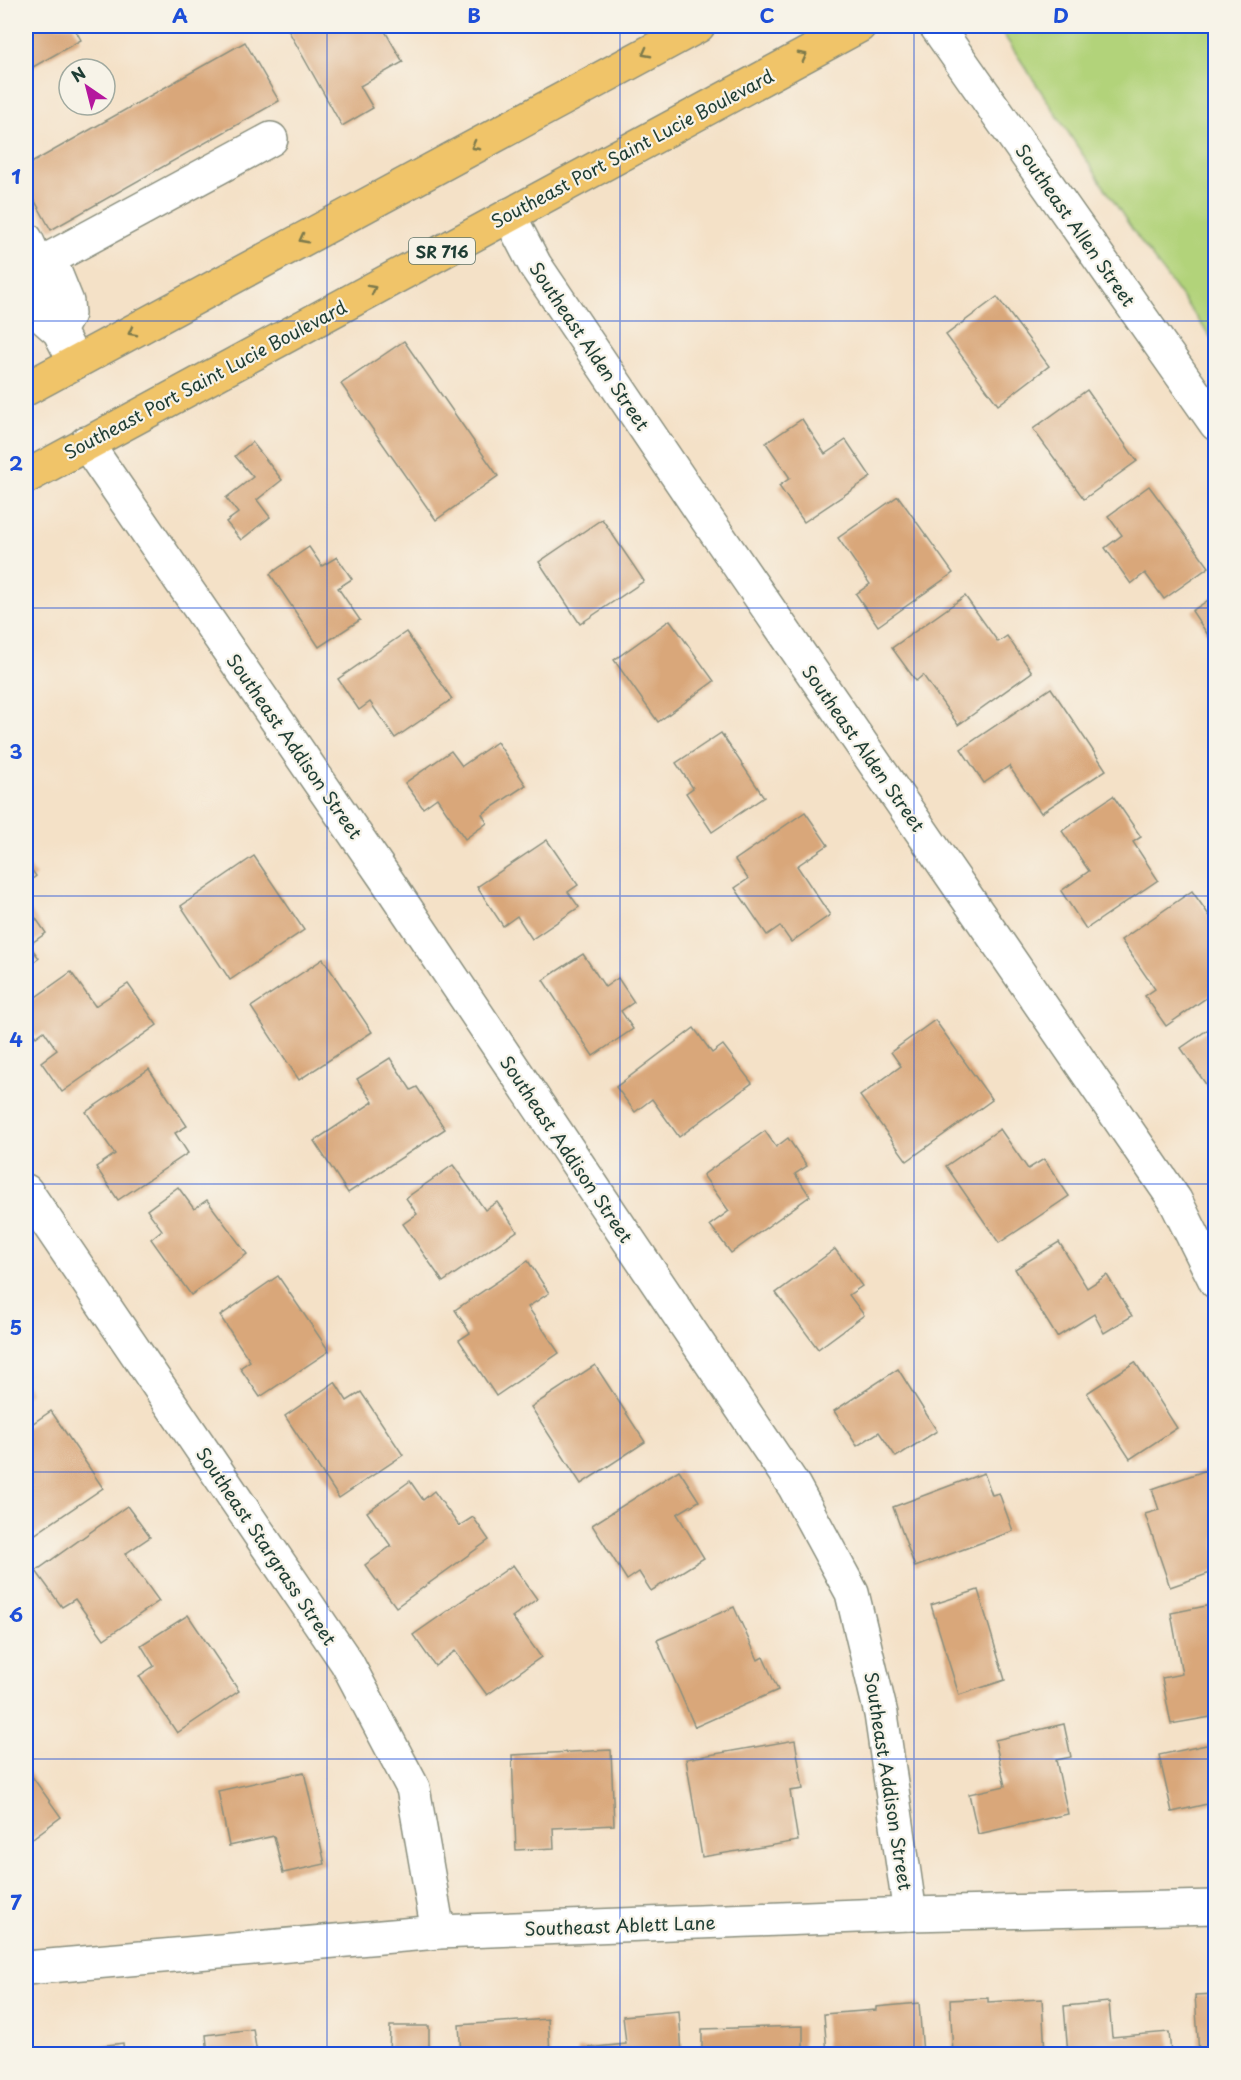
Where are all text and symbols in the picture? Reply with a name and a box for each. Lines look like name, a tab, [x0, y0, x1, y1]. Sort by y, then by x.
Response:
text: A	[172, 0, 188, 30]
text: B	[467, 0, 481, 30]
text: C	[759, 0, 775, 30]
text: D	[1053, 0, 1069, 30]
one-way arrow	[642, 46, 652, 57]
one-way arrow	[796, 52, 807, 63]
north arrow	[57, 57, 117, 117]
text: N	[66, 60, 90, 87]
street label: Southeast Port Saint Lucie Boulevard	[486, 62, 778, 234]
street label: Southeast Allen Street	[1010, 138, 1142, 312]
one-way arrow	[471, 139, 481, 150]
text: 1	[11, 161, 21, 191]
one-way arrow	[299, 232, 309, 243]
road number: SR 716	[409, 238, 475, 264]
street label: Southeast Alden Street	[523, 256, 657, 436]
one-way arrow	[366, 285, 377, 296]
street label: Southeast Port Saint Lucie Boulevard	[59, 293, 351, 465]
one-way arrow	[127, 325, 138, 336]
text: 2	[9, 448, 23, 478]
street label: Southeast Addison Street	[221, 648, 369, 844]
street label: Southeast Alden Street	[796, 659, 932, 837]
text: 3	[9, 736, 23, 766]
text: 4	[9, 1024, 23, 1054]
street label: Southeast Addison Street	[494, 1050, 640, 1248]
text: 5	[10, 1312, 22, 1342]
street label: Southeast Stargrass Street	[190, 1441, 344, 1651]
text: 6	[9, 1599, 23, 1629]
street label: Southeast Addison Street	[858, 1670, 920, 1892]
text: 7	[10, 1887, 22, 1917]
street label: Southeast Ablett Lane	[524, 1908, 716, 1942]

